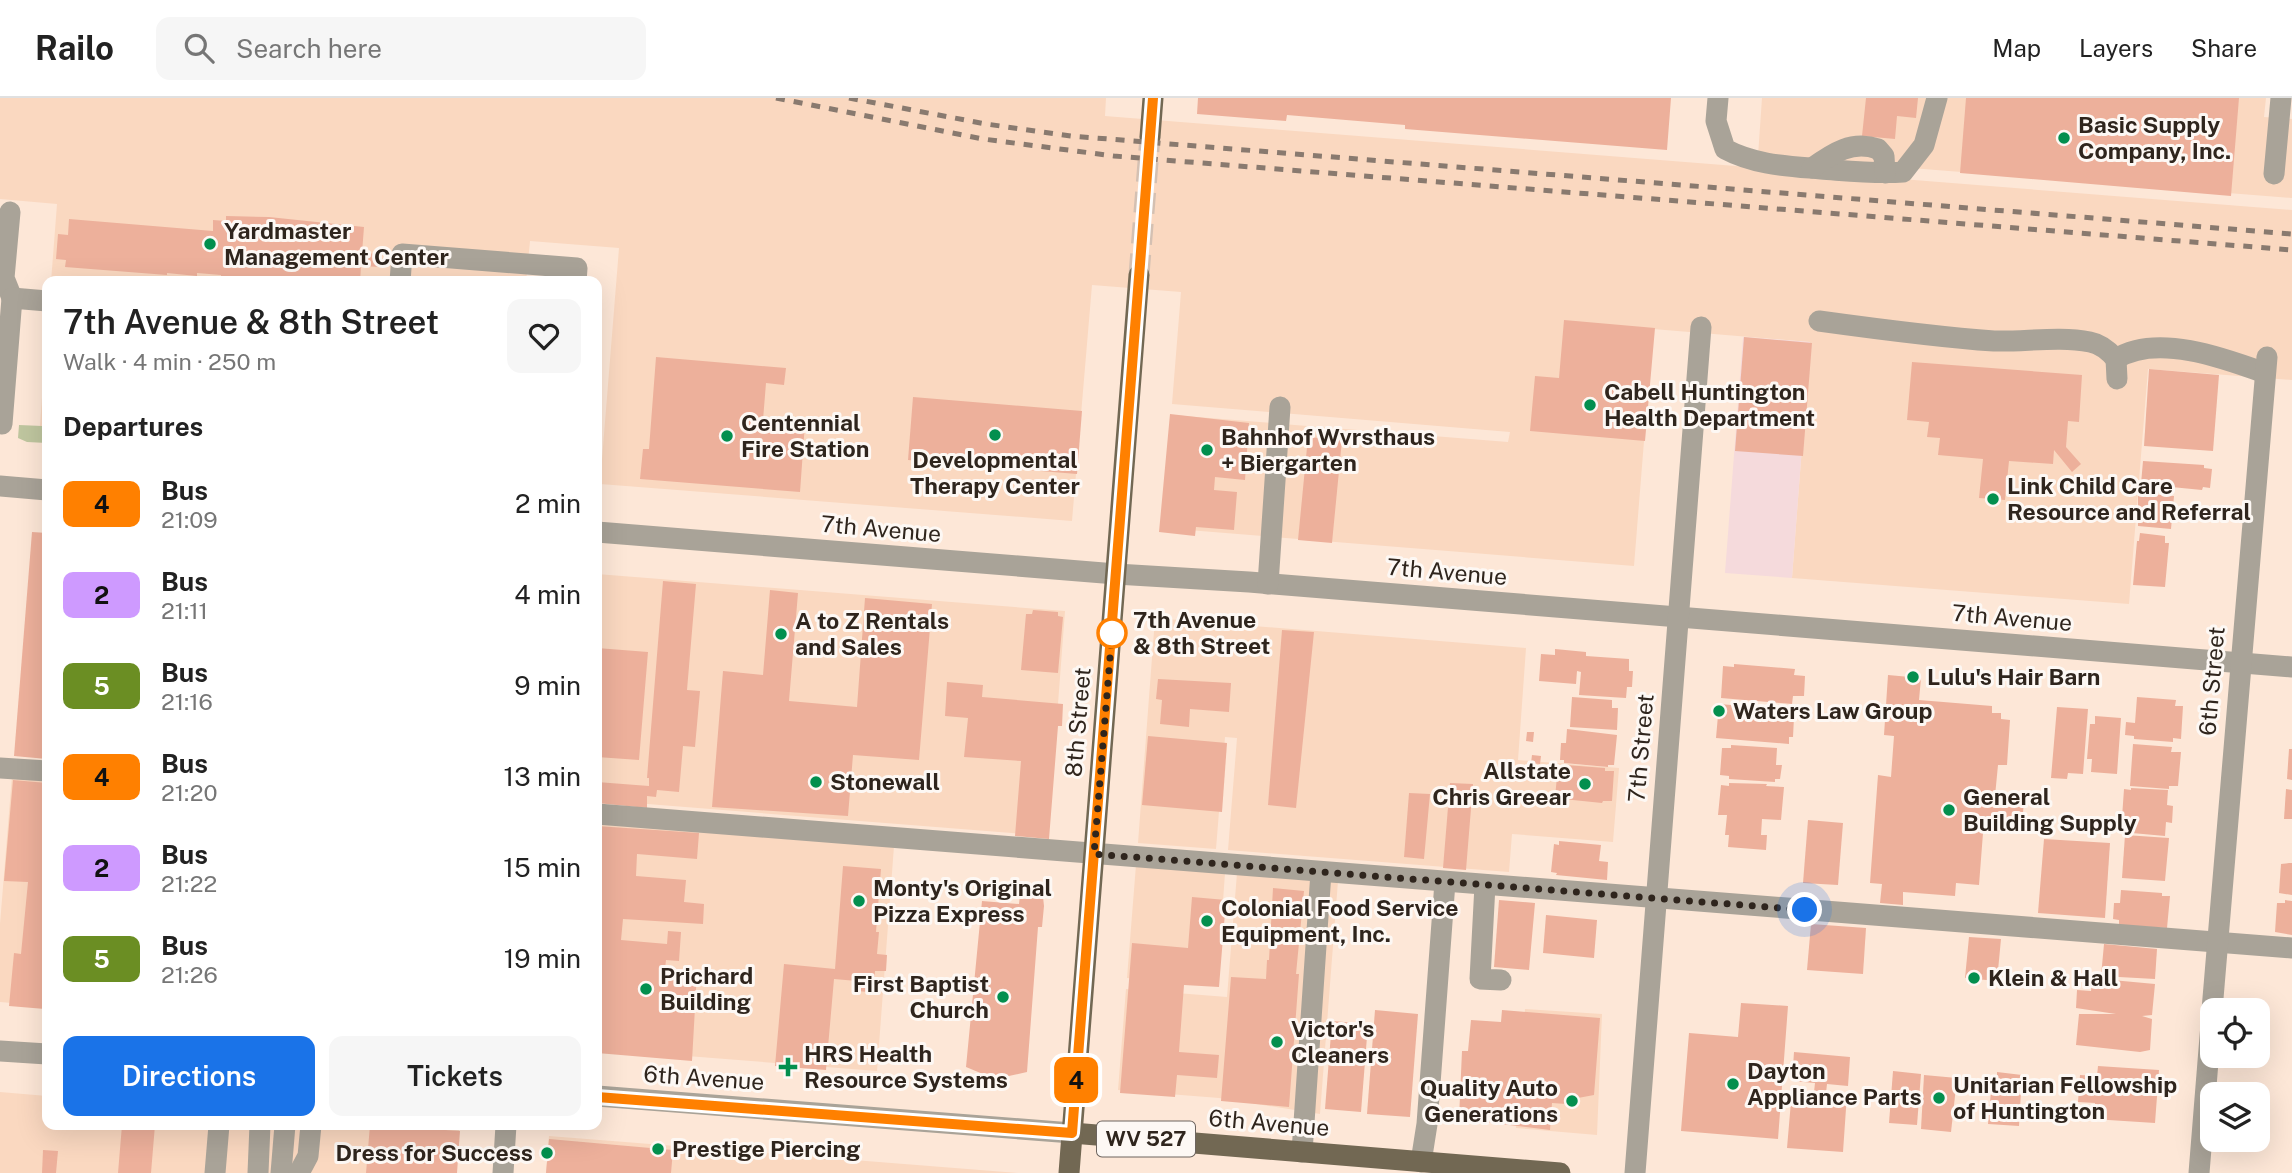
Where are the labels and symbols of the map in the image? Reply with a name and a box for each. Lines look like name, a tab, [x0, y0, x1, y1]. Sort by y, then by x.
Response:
place label: Basic Supply Company, Inc.	[2078, 111, 2231, 164]
marker: Basic Supply Company, Inc.	[2056, 130, 2072, 146]
place label: Yardmaster Management Center	[224, 217, 449, 270]
marker: Yardmaster Management Center	[202, 236, 218, 252]
place label: Cabell Huntington Health Department	[1604, 378, 1815, 431]
marker: Cabell Huntington Health Department	[1582, 397, 1598, 413]
place label: Centennial Fire Station	[741, 409, 869, 462]
place label: Bahnhof Wvrsthaus + Biergarten	[1221, 423, 1435, 476]
marker: Developmental Therapy Center	[987, 427, 1003, 443]
marker: Centennial Fire Station	[719, 428, 735, 444]
marker: Bahnhof Wvrsthaus + Biergarten	[1199, 442, 1215, 458]
place label: Developmental Therapy Center	[910, 446, 1080, 499]
place label: Link Child Care Resource and Referral	[2007, 472, 2251, 525]
marker: Link Child Care Resource and Referral	[1985, 491, 2001, 507]
street label: 7th Avenue	[820, 510, 942, 547]
street label: 7th Avenue	[1386, 553, 1508, 590]
street label: 7th Avenue	[1951, 599, 2073, 636]
place label: 7th Avenue & 8th Street	[1133, 606, 1270, 659]
place label: A to Z Rentals and Sales	[795, 607, 949, 660]
marker: 7th Avenue & 8th Street	[1097, 618, 1127, 648]
street label: 6th Street	[2193, 625, 2230, 737]
marker: A to Z Rentals and Sales	[773, 626, 789, 642]
place label: Lulu's Hair Barn	[1927, 663, 2100, 690]
street label: 8th Street	[1059, 666, 1096, 778]
marker: Lulu's Hair Barn	[1905, 669, 1921, 685]
street label: 7th Street	[1622, 693, 1659, 803]
place label: Waters Law Group	[1733, 697, 1932, 724]
marker: Waters Law Group	[1711, 703, 1727, 719]
place label: Allstate Chris Greear	[1432, 757, 1571, 810]
place label: Stonewall	[830, 768, 940, 795]
marker: Stonewall	[808, 774, 824, 790]
marker: Allstate Chris Greear	[1577, 776, 1593, 792]
place label: General Building Supply	[1963, 783, 2137, 836]
marker: General Building Supply	[1941, 802, 1957, 818]
place label: Monty's Original Pizza Express	[873, 874, 1052, 927]
your location	[1787, 892, 1822, 927]
marker: Monty's Original Pizza Express	[851, 893, 867, 909]
place label: Colonial Food Service Equipment, Inc.	[1221, 894, 1458, 947]
marker: Colonial Food Service Equipment, Inc.	[1199, 913, 1215, 929]
place label: Prichard Building	[660, 962, 753, 1015]
place label: Klein & Hall	[1988, 964, 2118, 991]
place label: First Baptist Church	[853, 970, 989, 1023]
marker: Klein & Hall	[1966, 970, 1982, 986]
marker: Prichard Building	[638, 981, 654, 997]
marker: First Baptist Church	[995, 989, 1011, 1005]
place label: Victor's Cleaners	[1291, 1015, 1389, 1068]
marker: Victor's Cleaners	[1269, 1034, 1285, 1050]
place label: HRS Health Resource Systems	[804, 1040, 1008, 1093]
marker: HRS Health Resource Systems	[778, 1057, 798, 1077]
line badge: 4	[1053, 1057, 1099, 1103]
place label: Dayton Appliance Parts	[1747, 1057, 1922, 1110]
street label: 6th Avenue	[643, 1060, 765, 1095]
place label: Unitarian Fellowship of Huntington	[1953, 1071, 2177, 1124]
place label: Quality Auto Generations	[1420, 1074, 1558, 1127]
marker: Dayton Appliance Parts	[1725, 1076, 1741, 1092]
marker: Unitarian Fellowship of Huntington	[1931, 1090, 1947, 1106]
marker: Quality Auto Generations	[1564, 1093, 1580, 1109]
street label: 6th Avenue	[1208, 1104, 1331, 1141]
road number: WV 527	[1097, 1122, 1195, 1156]
place label: Prestige Piercing	[672, 1135, 861, 1162]
place label: Dress for Success	[336, 1139, 533, 1166]
marker: Prestige Piercing	[650, 1141, 666, 1157]
marker: Dress for Success	[539, 1145, 555, 1161]

